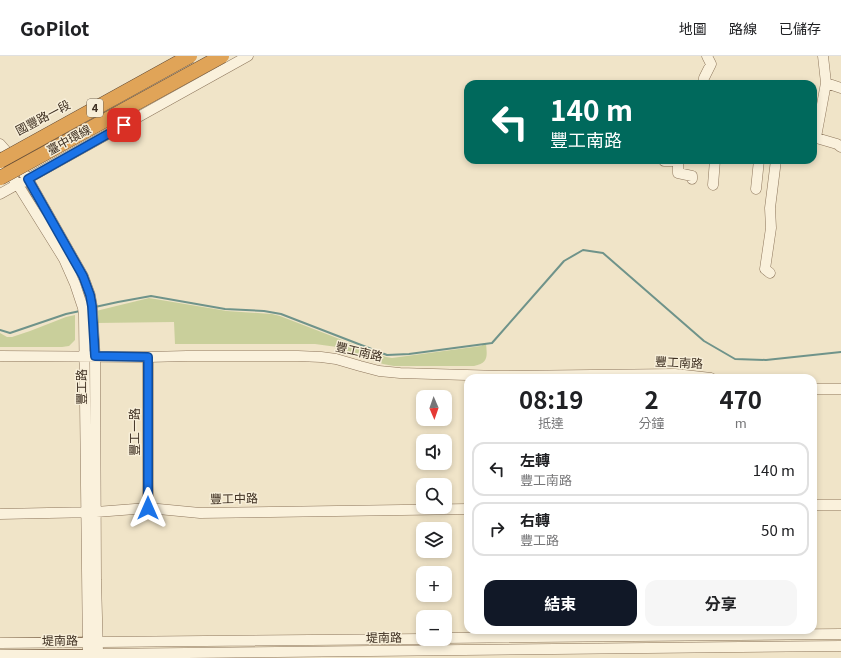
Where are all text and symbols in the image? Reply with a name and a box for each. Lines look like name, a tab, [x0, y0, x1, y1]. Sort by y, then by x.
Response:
text: GoPilot	[20, 14, 89, 41]
text: 地圖	[679, 18, 707, 38]
text: 路線	[729, 18, 757, 38]
text: 已儲存	[779, 18, 821, 38]
text: 140 m	[550, 89, 633, 129]
street label: 國豐路一段	[12, 95, 73, 138]
icon: left	[484, 96, 536, 148]
road number: 4	[87, 99, 103, 117]
pin	[107, 108, 141, 142]
icon: arrive	[113, 114, 135, 136]
street label: 臺中環線	[43, 120, 93, 158]
text: 豐工南路	[550, 126, 622, 152]
street label: 豐工南路	[334, 337, 385, 364]
street label: 豐工南路	[655, 352, 703, 371]
street label: 豐工路	[72, 369, 89, 405]
text: 08:19	[519, 381, 583, 416]
text: 2	[644, 381, 659, 416]
text: 470	[719, 381, 762, 416]
north arrow	[416, 390, 452, 426]
map controls	[416, 390, 452, 646]
street label: 豐工一路	[125, 408, 142, 456]
text: 抵達	[538, 413, 564, 432]
text: 分鐘	[638, 413, 664, 432]
text: m	[735, 413, 747, 432]
button: sound	[416, 434, 452, 470]
text: 左轉	[520, 449, 550, 470]
icon: left	[486, 458, 508, 480]
text: 140 m	[753, 459, 795, 480]
text: 豐工南路	[520, 470, 572, 489]
button: search	[416, 478, 452, 514]
position arrow	[127, 487, 169, 529]
street label: 豐工中路	[210, 489, 258, 506]
text: 右轉	[520, 509, 550, 530]
icon: right	[486, 518, 508, 540]
text: 50 m	[761, 519, 795, 540]
button: layers	[416, 522, 452, 558]
text: 豐工路	[520, 530, 559, 549]
button: +	[416, 566, 452, 602]
button: 結束	[484, 580, 637, 626]
button: 分享	[645, 580, 797, 626]
button: −	[416, 610, 452, 646]
street label: 堤南路	[366, 628, 402, 645]
street label: 堤南路	[42, 631, 78, 648]

